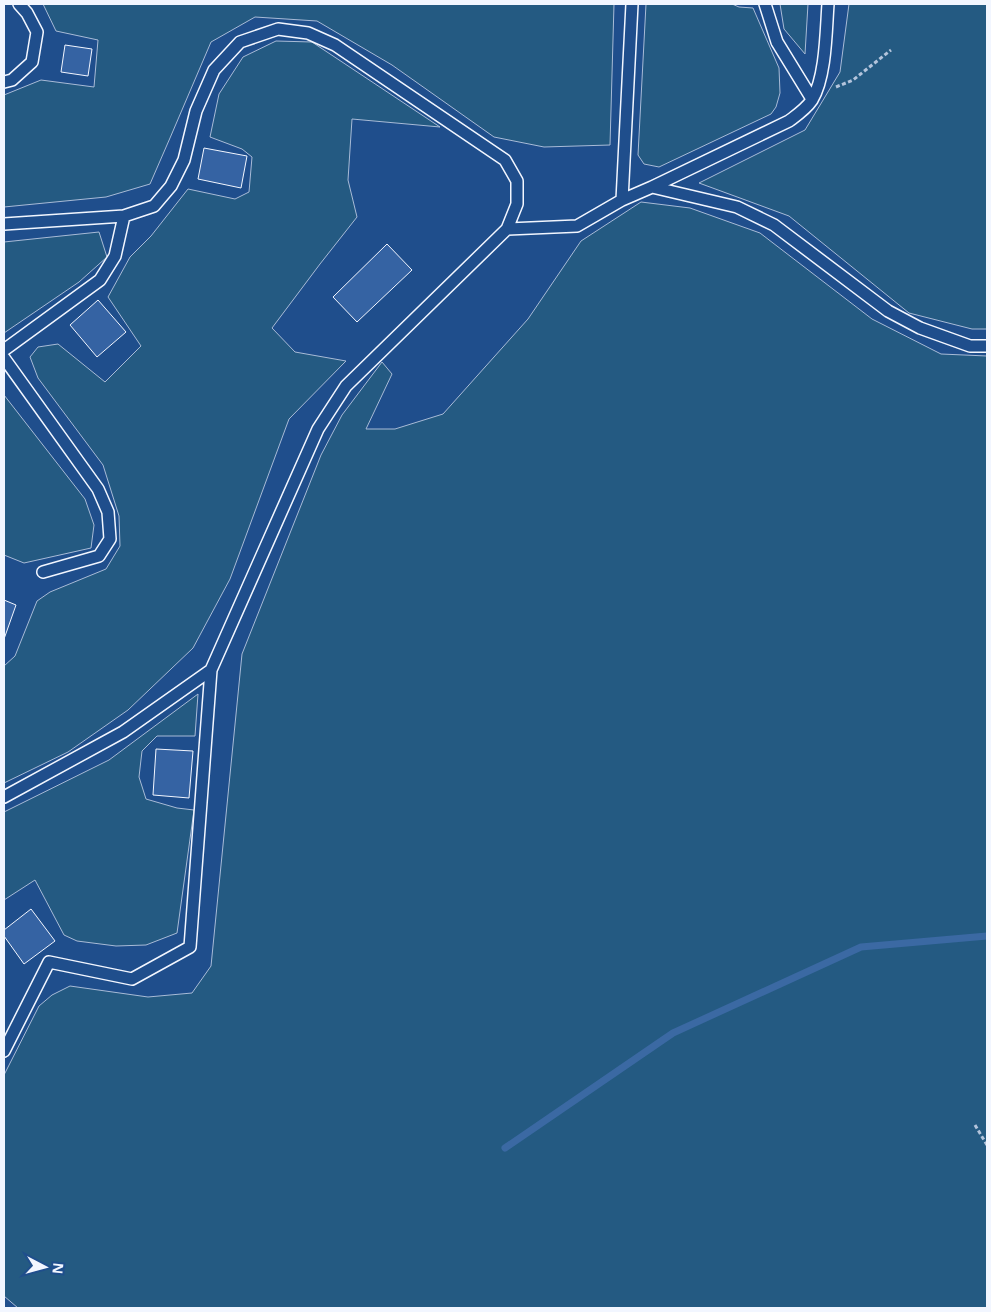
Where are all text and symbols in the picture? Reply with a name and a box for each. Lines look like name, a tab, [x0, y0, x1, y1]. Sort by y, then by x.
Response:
north arrow	[20, 1242, 70, 1292]
text: N	[48, 1262, 68, 1275]

